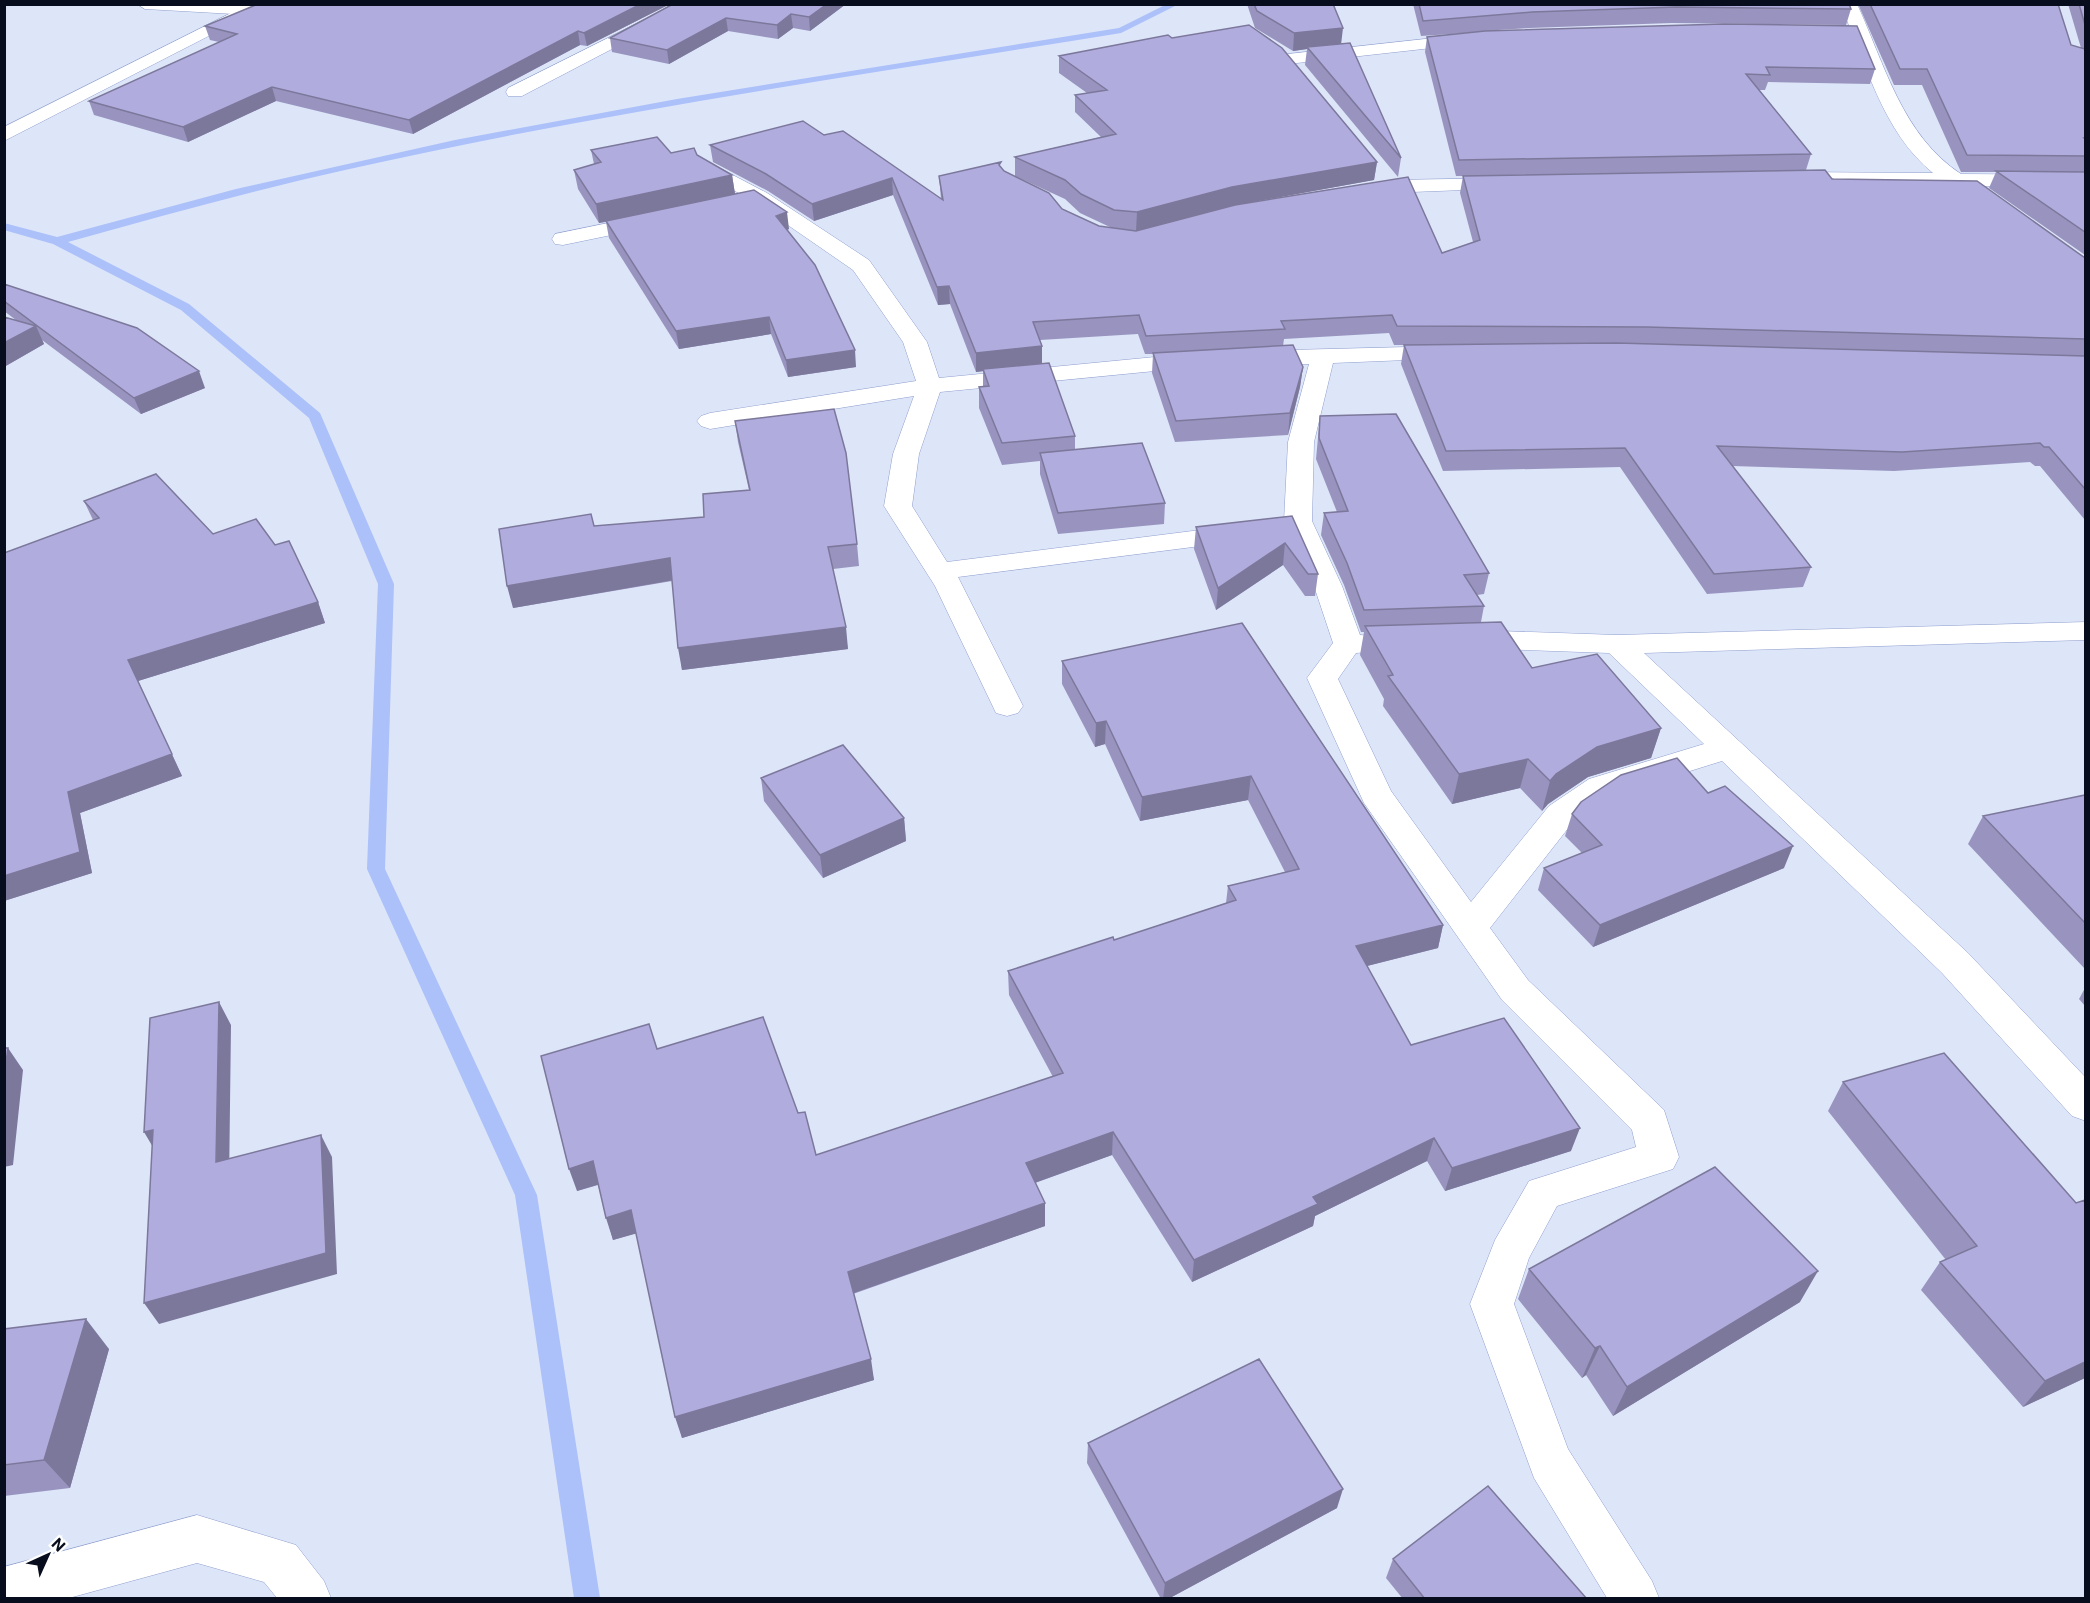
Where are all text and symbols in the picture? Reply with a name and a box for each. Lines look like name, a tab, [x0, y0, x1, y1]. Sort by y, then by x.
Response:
north arrow	[18, 1525, 78, 1585]
text: N	[48, 1534, 69, 1555]

